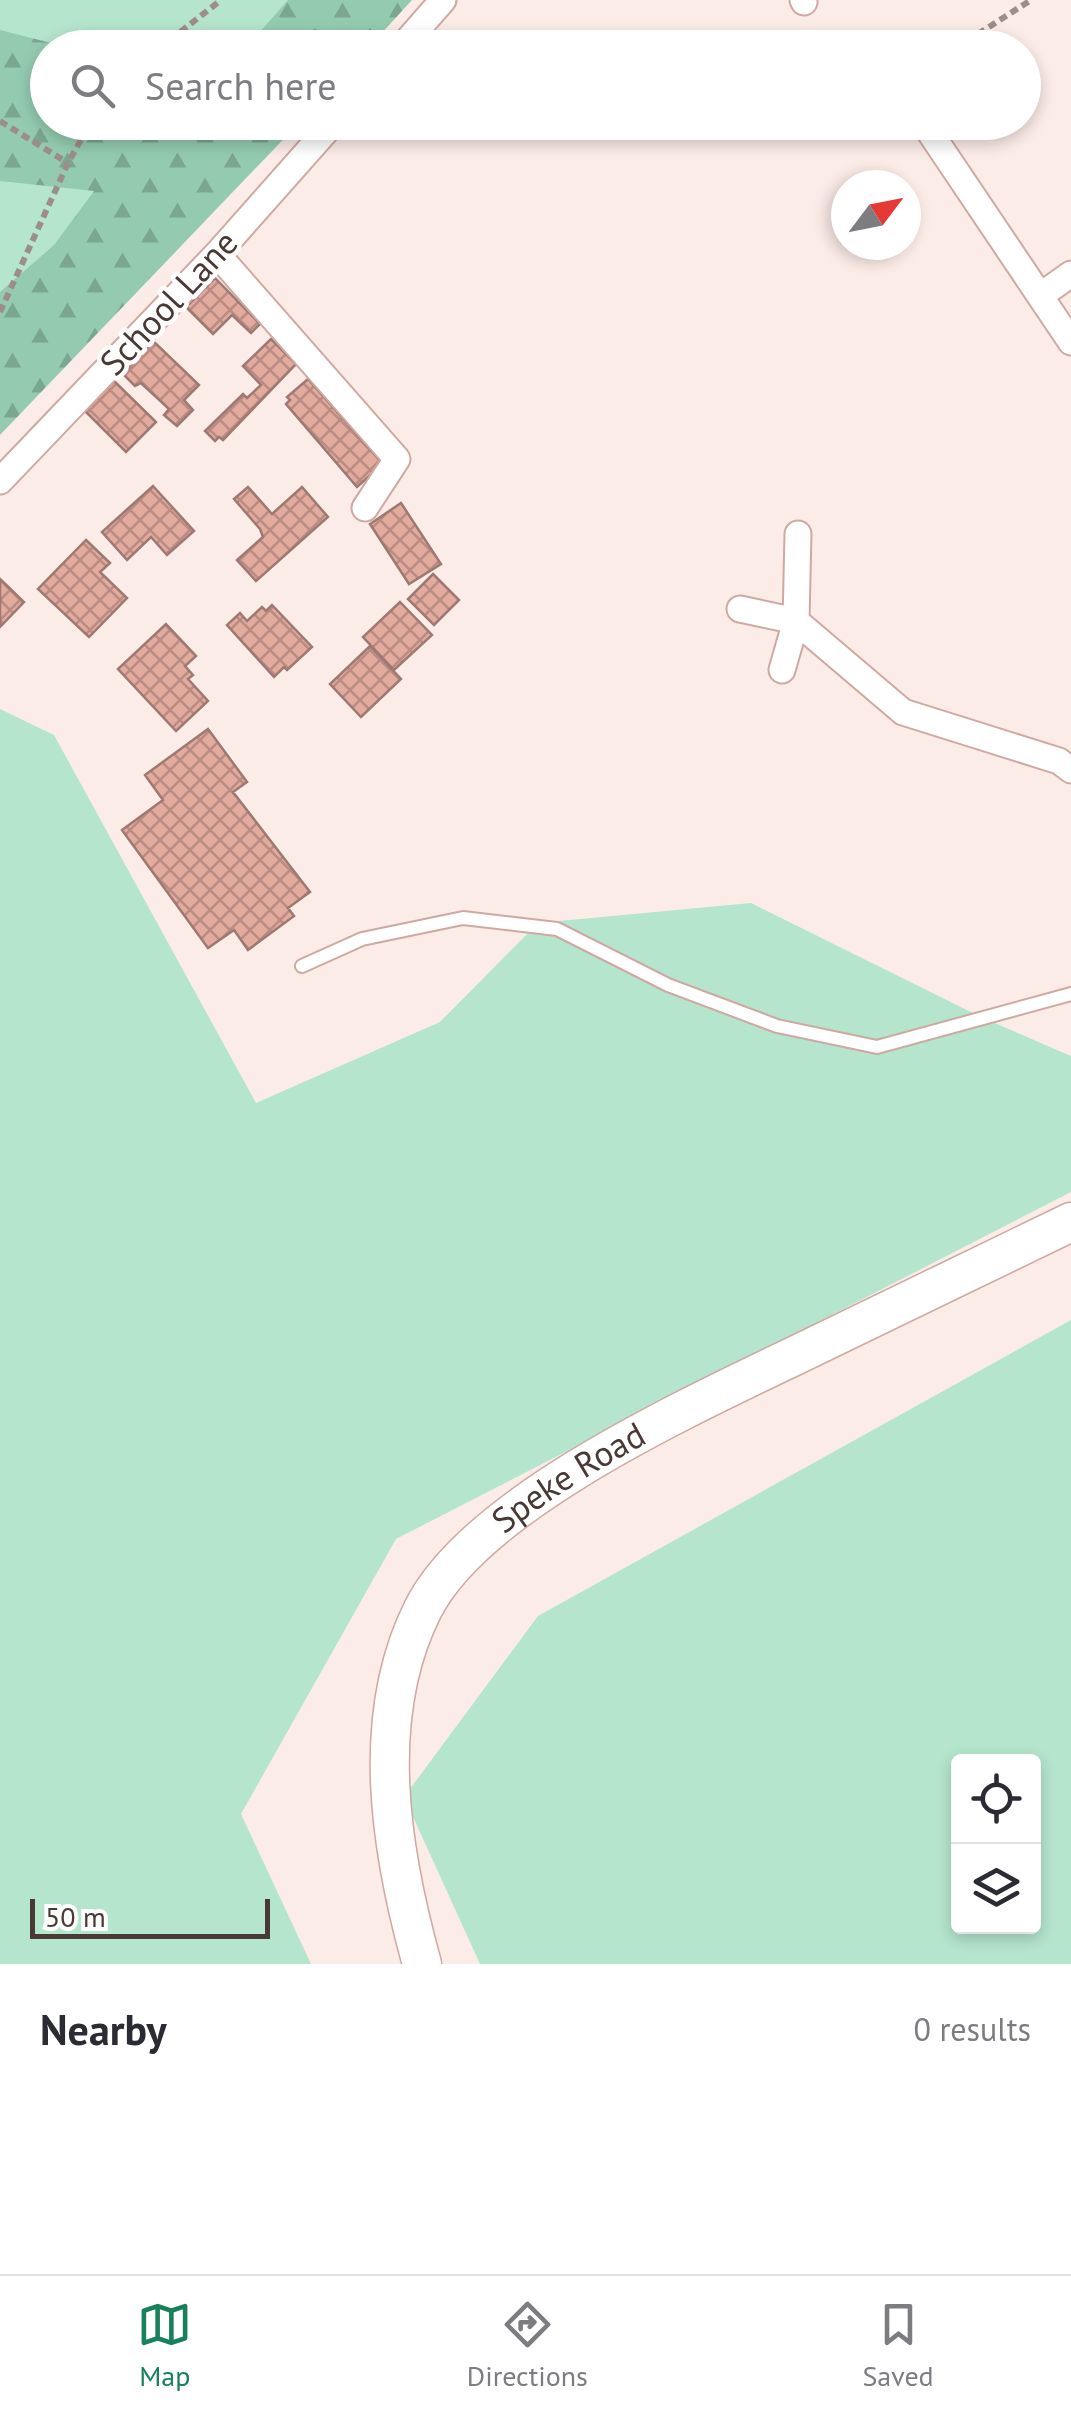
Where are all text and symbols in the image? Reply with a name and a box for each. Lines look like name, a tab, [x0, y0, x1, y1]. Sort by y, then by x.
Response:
search box	[30, 30, 1041, 140]
icon: search	[65, 58, 120, 113]
text: Search here	[145, 61, 337, 110]
north arrow	[831, 170, 921, 260]
street label: School Lane	[89, 220, 247, 385]
street label: Speke Road	[482, 1411, 653, 1543]
map controls	[951, 1754, 1041, 1934]
button: locate	[951, 1754, 1041, 1844]
button: layers	[951, 1844, 1041, 1934]
scale bar	[30, 1894, 270, 1938]
text: 50 m	[45, 1898, 106, 1935]
text: Nearby	[40, 2002, 167, 2057]
text: 0 results	[913, 2008, 1031, 2050]
tab: Map	[137, 2297, 192, 2394]
tab: Directions	[467, 2297, 588, 2394]
tab: Saved	[862, 2297, 934, 2394]

